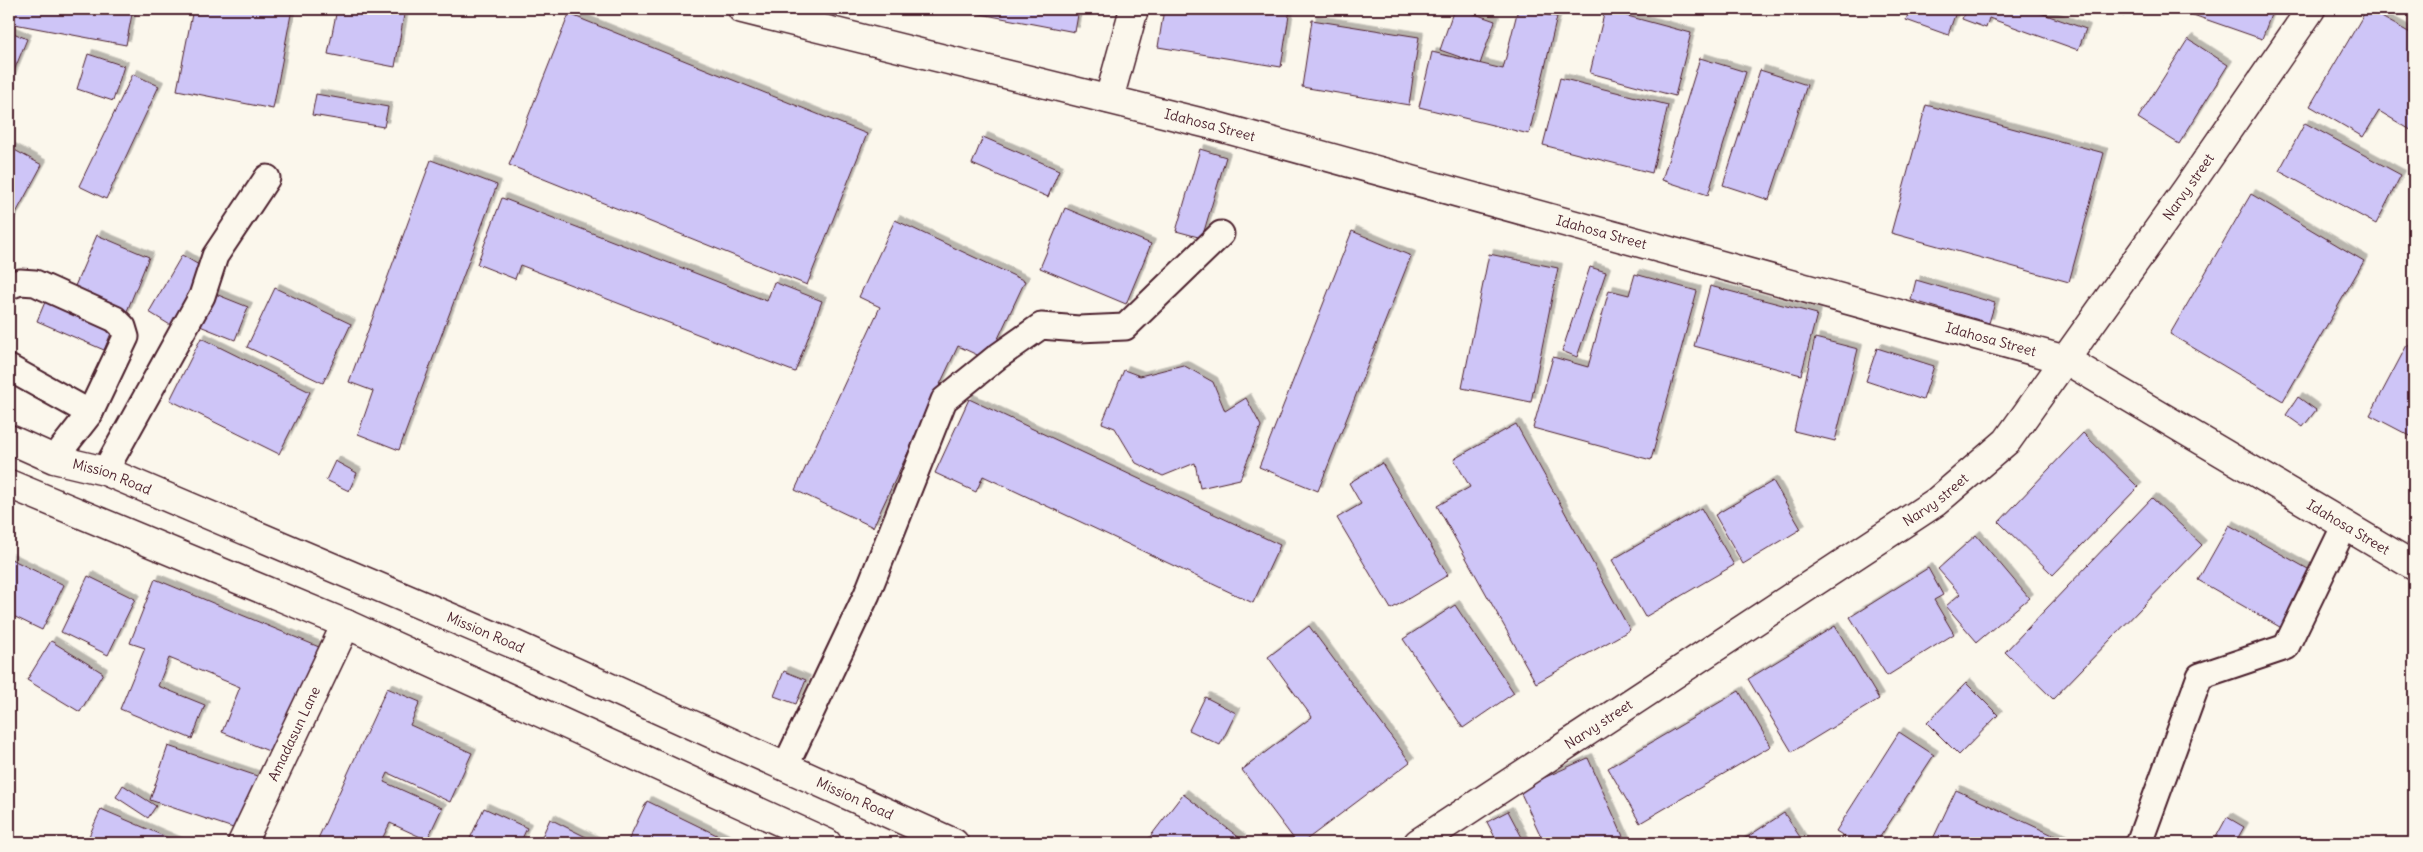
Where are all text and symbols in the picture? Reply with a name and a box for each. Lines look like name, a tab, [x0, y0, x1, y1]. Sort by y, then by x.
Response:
street label: Idahosa Street	[1163, 105, 1258, 146]
street label: Narvy street	[2159, 150, 2218, 224]
street label: Idahosa Street	[1554, 211, 1649, 253]
street label: Idahosa Street	[1944, 318, 2038, 360]
street label: Mission Road	[71, 455, 154, 499]
street label: Narvy street	[1899, 469, 1972, 530]
street label: Idahosa Street	[2304, 496, 2393, 559]
street label: Mission Road	[444, 608, 527, 657]
street label: Amadasun Lane	[264, 683, 324, 784]
street label: Narvy street	[1561, 695, 1636, 753]
street label: Mission Road	[814, 773, 896, 823]

